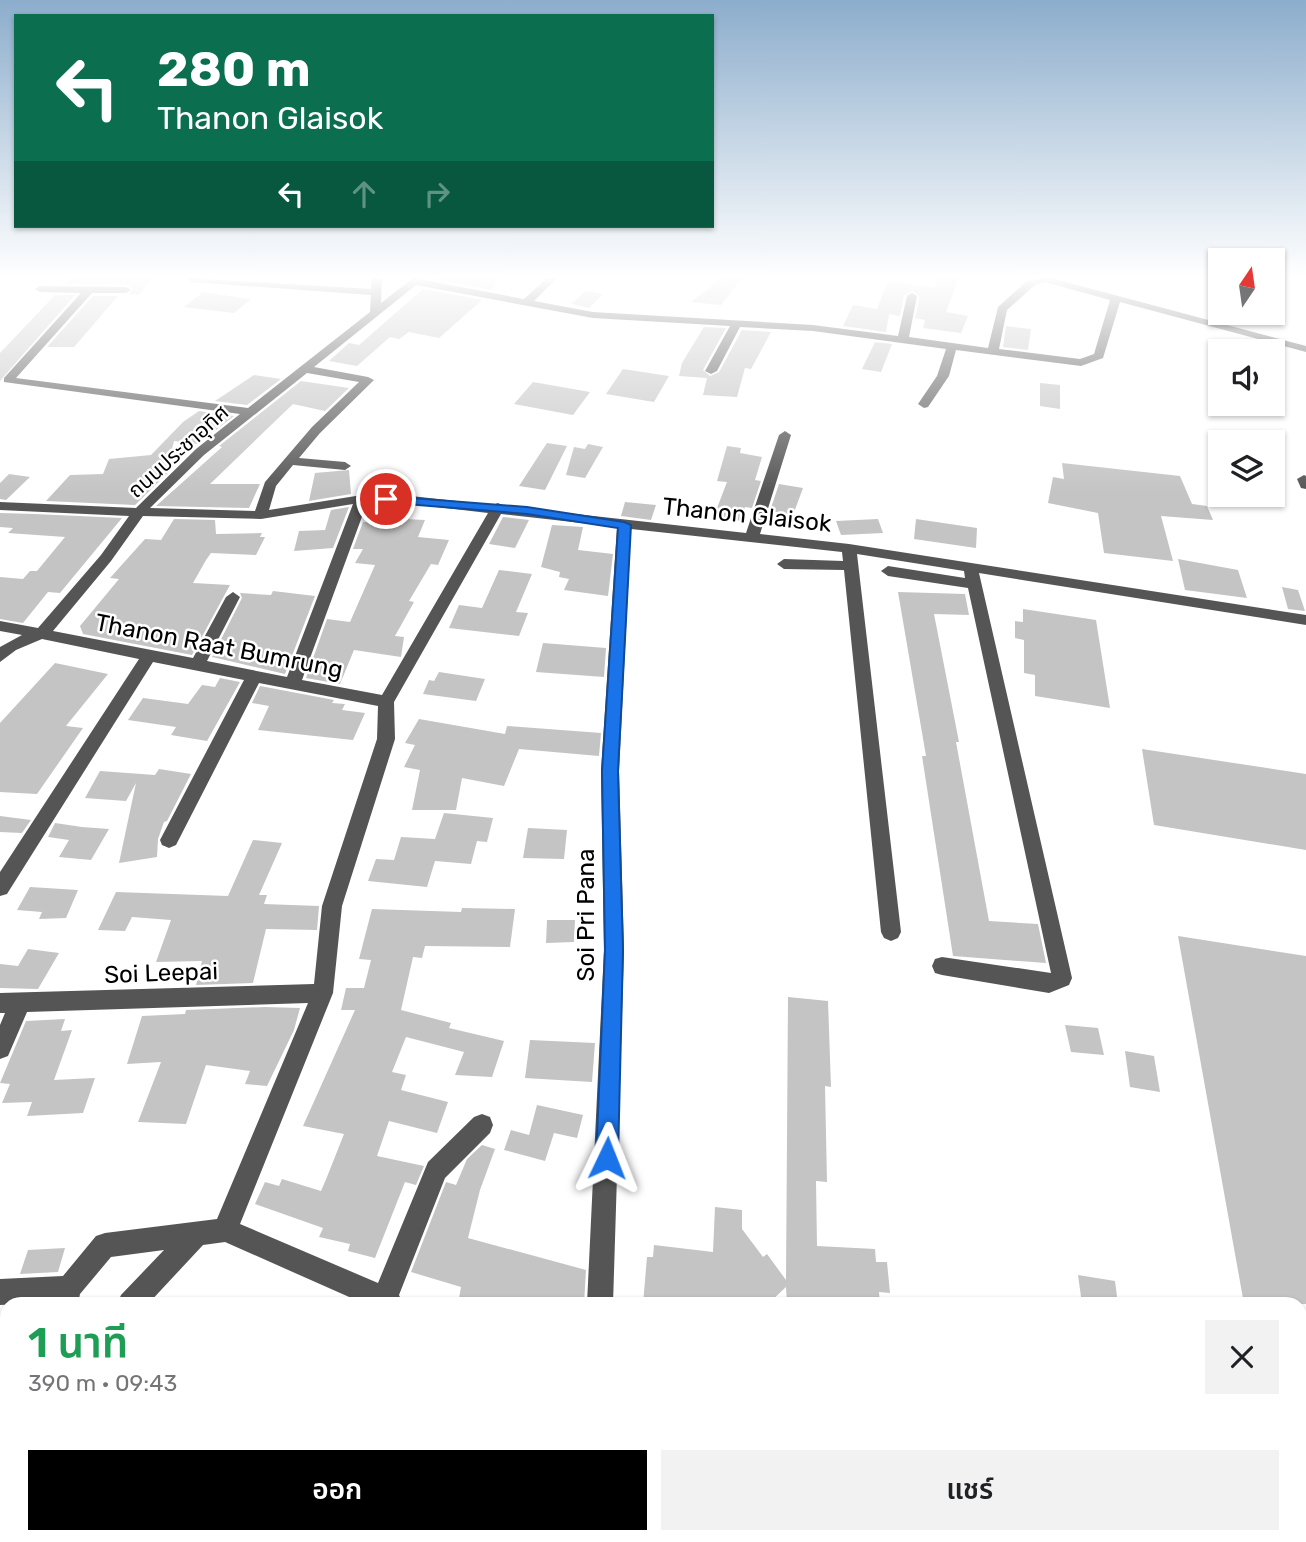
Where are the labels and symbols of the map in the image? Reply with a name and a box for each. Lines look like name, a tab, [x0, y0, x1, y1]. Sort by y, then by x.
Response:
north arrow	[1208, 248, 1284, 326]
street label: ถนนประชาอุทิศ	[123, 399, 234, 503]
pin	[356, 469, 416, 529]
street label: Thanon Glaisok	[661, 492, 833, 538]
street label: Thanon Raat Bumrung	[93, 608, 345, 684]
street label: Soi Pri Pana	[572, 849, 600, 981]
street label: Soi Leepai	[104, 957, 218, 989]
position arrow	[570, 1121, 644, 1195]

